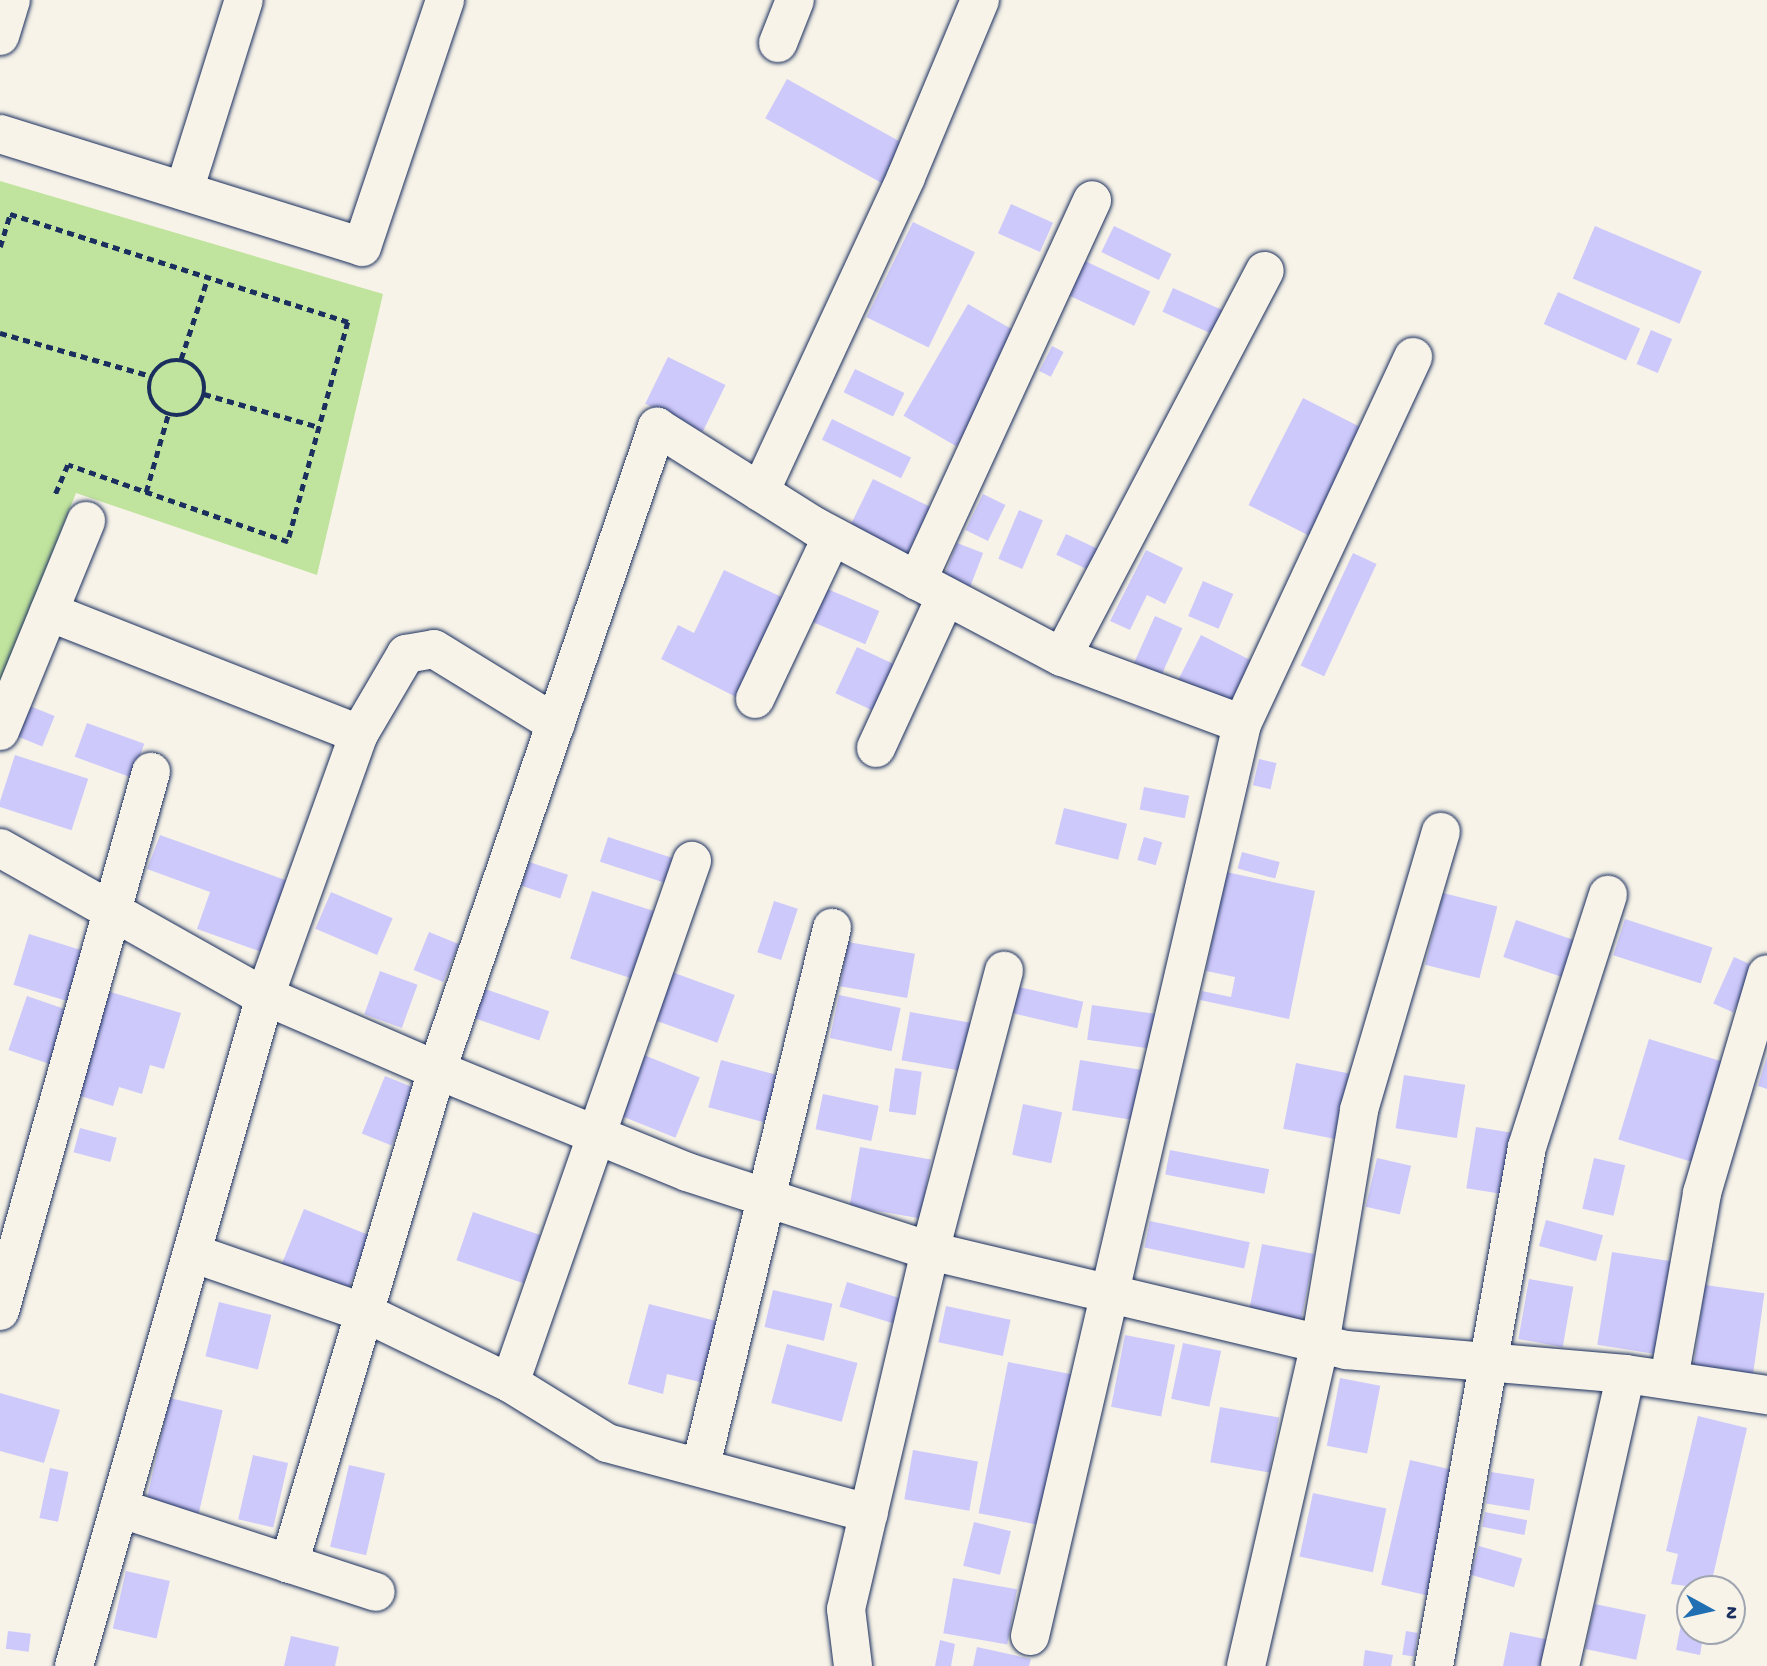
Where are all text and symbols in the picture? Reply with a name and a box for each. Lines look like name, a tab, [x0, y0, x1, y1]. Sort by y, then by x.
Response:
north arrow	[1676, 1575, 1746, 1645]
text: N	[1718, 1605, 1743, 1620]

